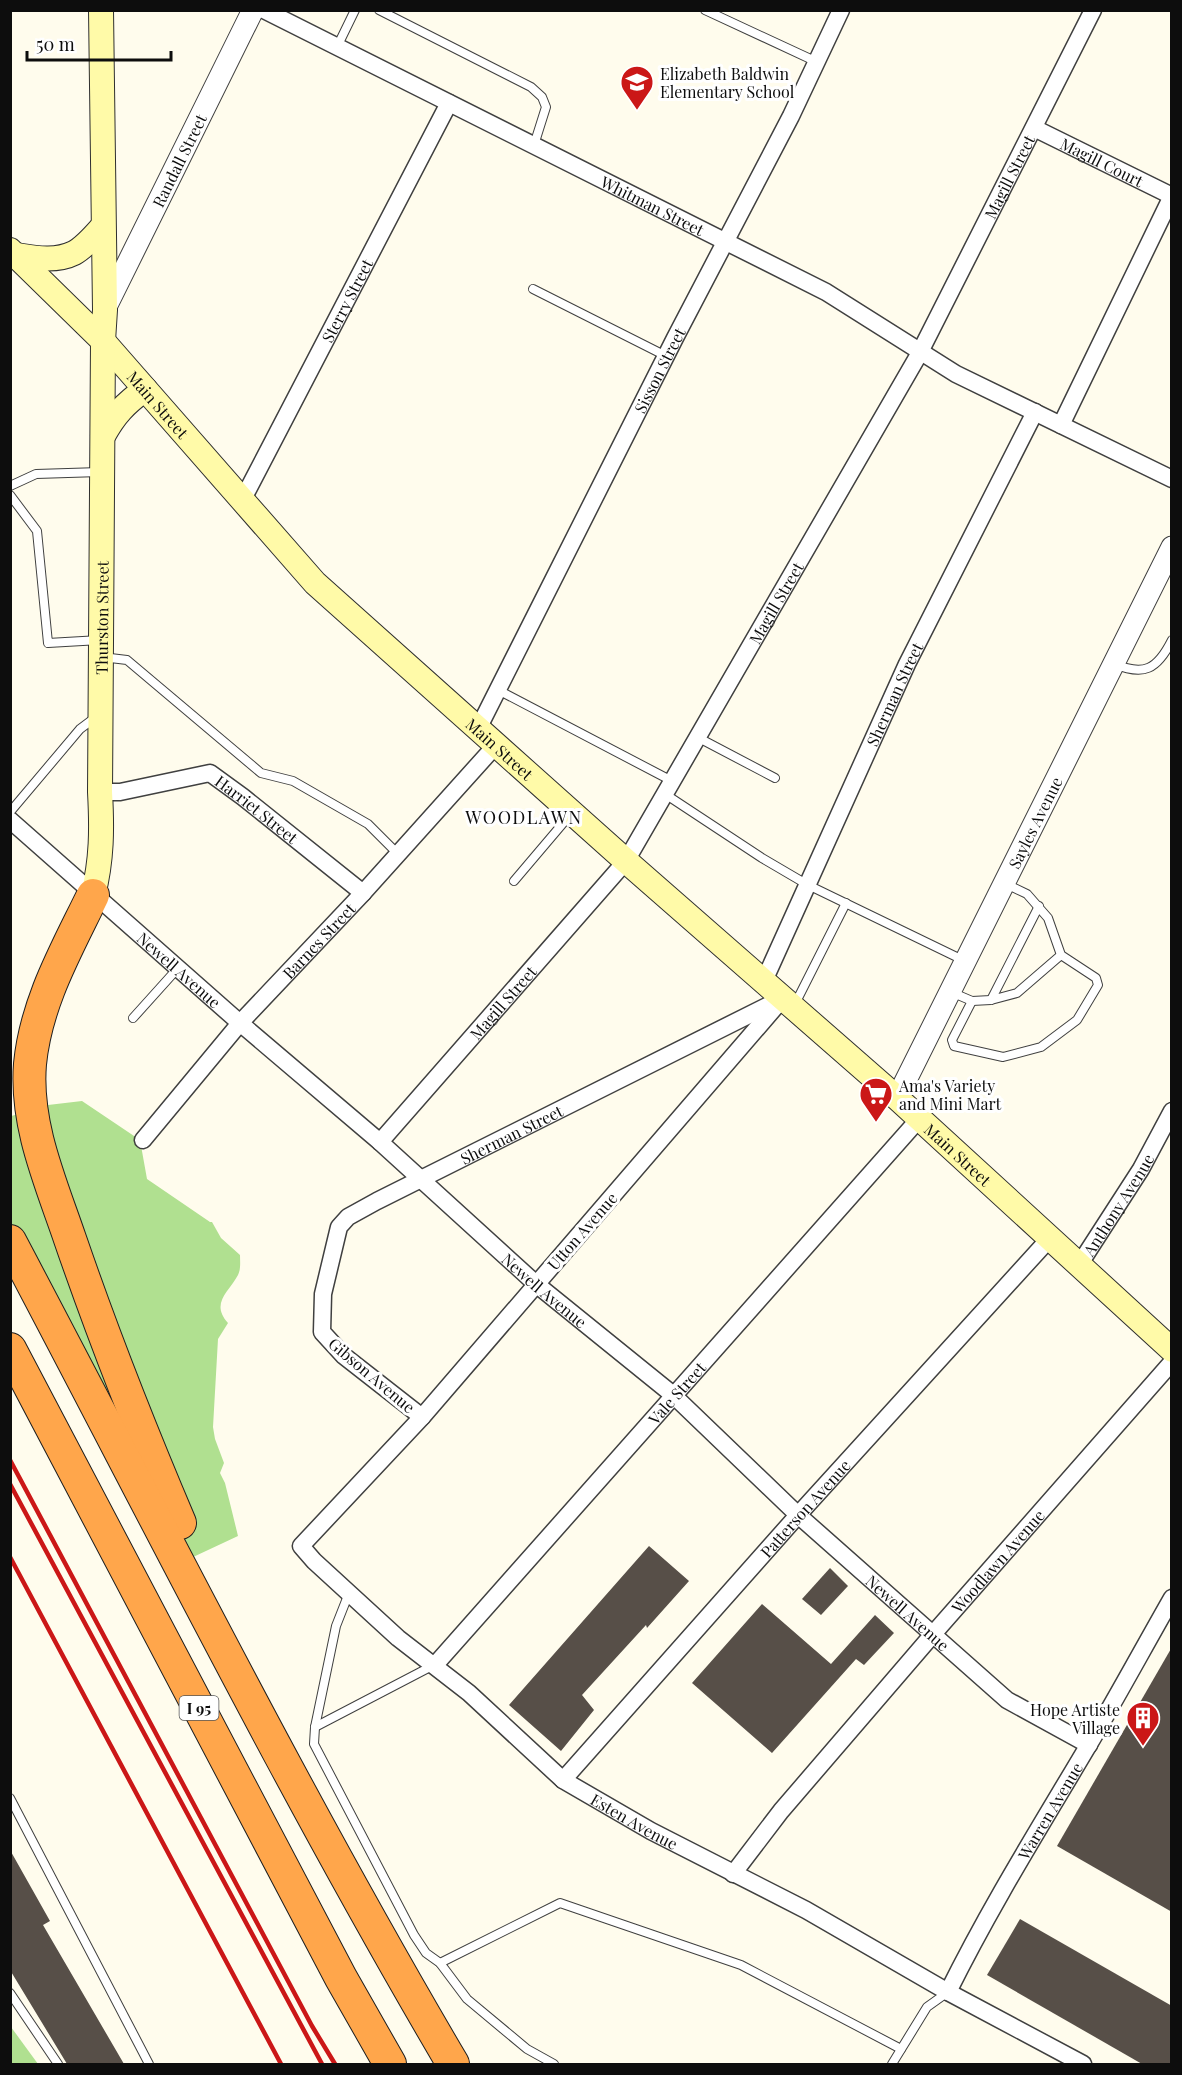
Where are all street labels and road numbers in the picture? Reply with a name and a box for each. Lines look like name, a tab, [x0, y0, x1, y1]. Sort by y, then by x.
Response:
street label: Randall Street	[147, 110, 211, 210]
street label: Magill Street	[979, 131, 1039, 222]
street label: Magill Court	[1057, 132, 1147, 191]
street label: Whitman Street	[597, 170, 708, 240]
street label: Sterry Street	[316, 255, 377, 346]
street label: Sisson Street	[629, 323, 689, 416]
street label: Main Street	[123, 366, 194, 443]
street label: Magill Street	[744, 558, 807, 647]
street label: Thurston Street	[90, 560, 112, 675]
street label: Sherman Street	[861, 638, 927, 749]
street label: Main Street	[462, 713, 538, 784]
street label: Harriet Street	[211, 770, 303, 848]
street label: Sayles Avenue	[1003, 773, 1066, 872]
street label: Barnes Street	[277, 898, 360, 983]
street label: Newell Avenue	[133, 927, 226, 1012]
street label: Magill Street	[465, 961, 541, 1043]
street label: Sherman Street	[456, 1099, 566, 1168]
street label: Main Street	[920, 1118, 996, 1190]
street label: Anthony Avenue	[1077, 1150, 1158, 1260]
street label: Utton Avenue	[543, 1188, 621, 1274]
street label: Newell Avenue	[498, 1248, 592, 1332]
street label: Gibson Avenue	[324, 1333, 420, 1417]
street label: Vale Street	[643, 1357, 710, 1429]
street label: Patterson Avenue	[755, 1454, 854, 1561]
street label: Woodlawn Avenue	[946, 1505, 1048, 1618]
street label: Newell Avenue	[862, 1570, 954, 1655]
road number: I 95	[180, 1696, 218, 1720]
street label: Warren Avenue	[1012, 1758, 1087, 1864]
street label: Esten Avenue	[587, 1788, 682, 1853]

